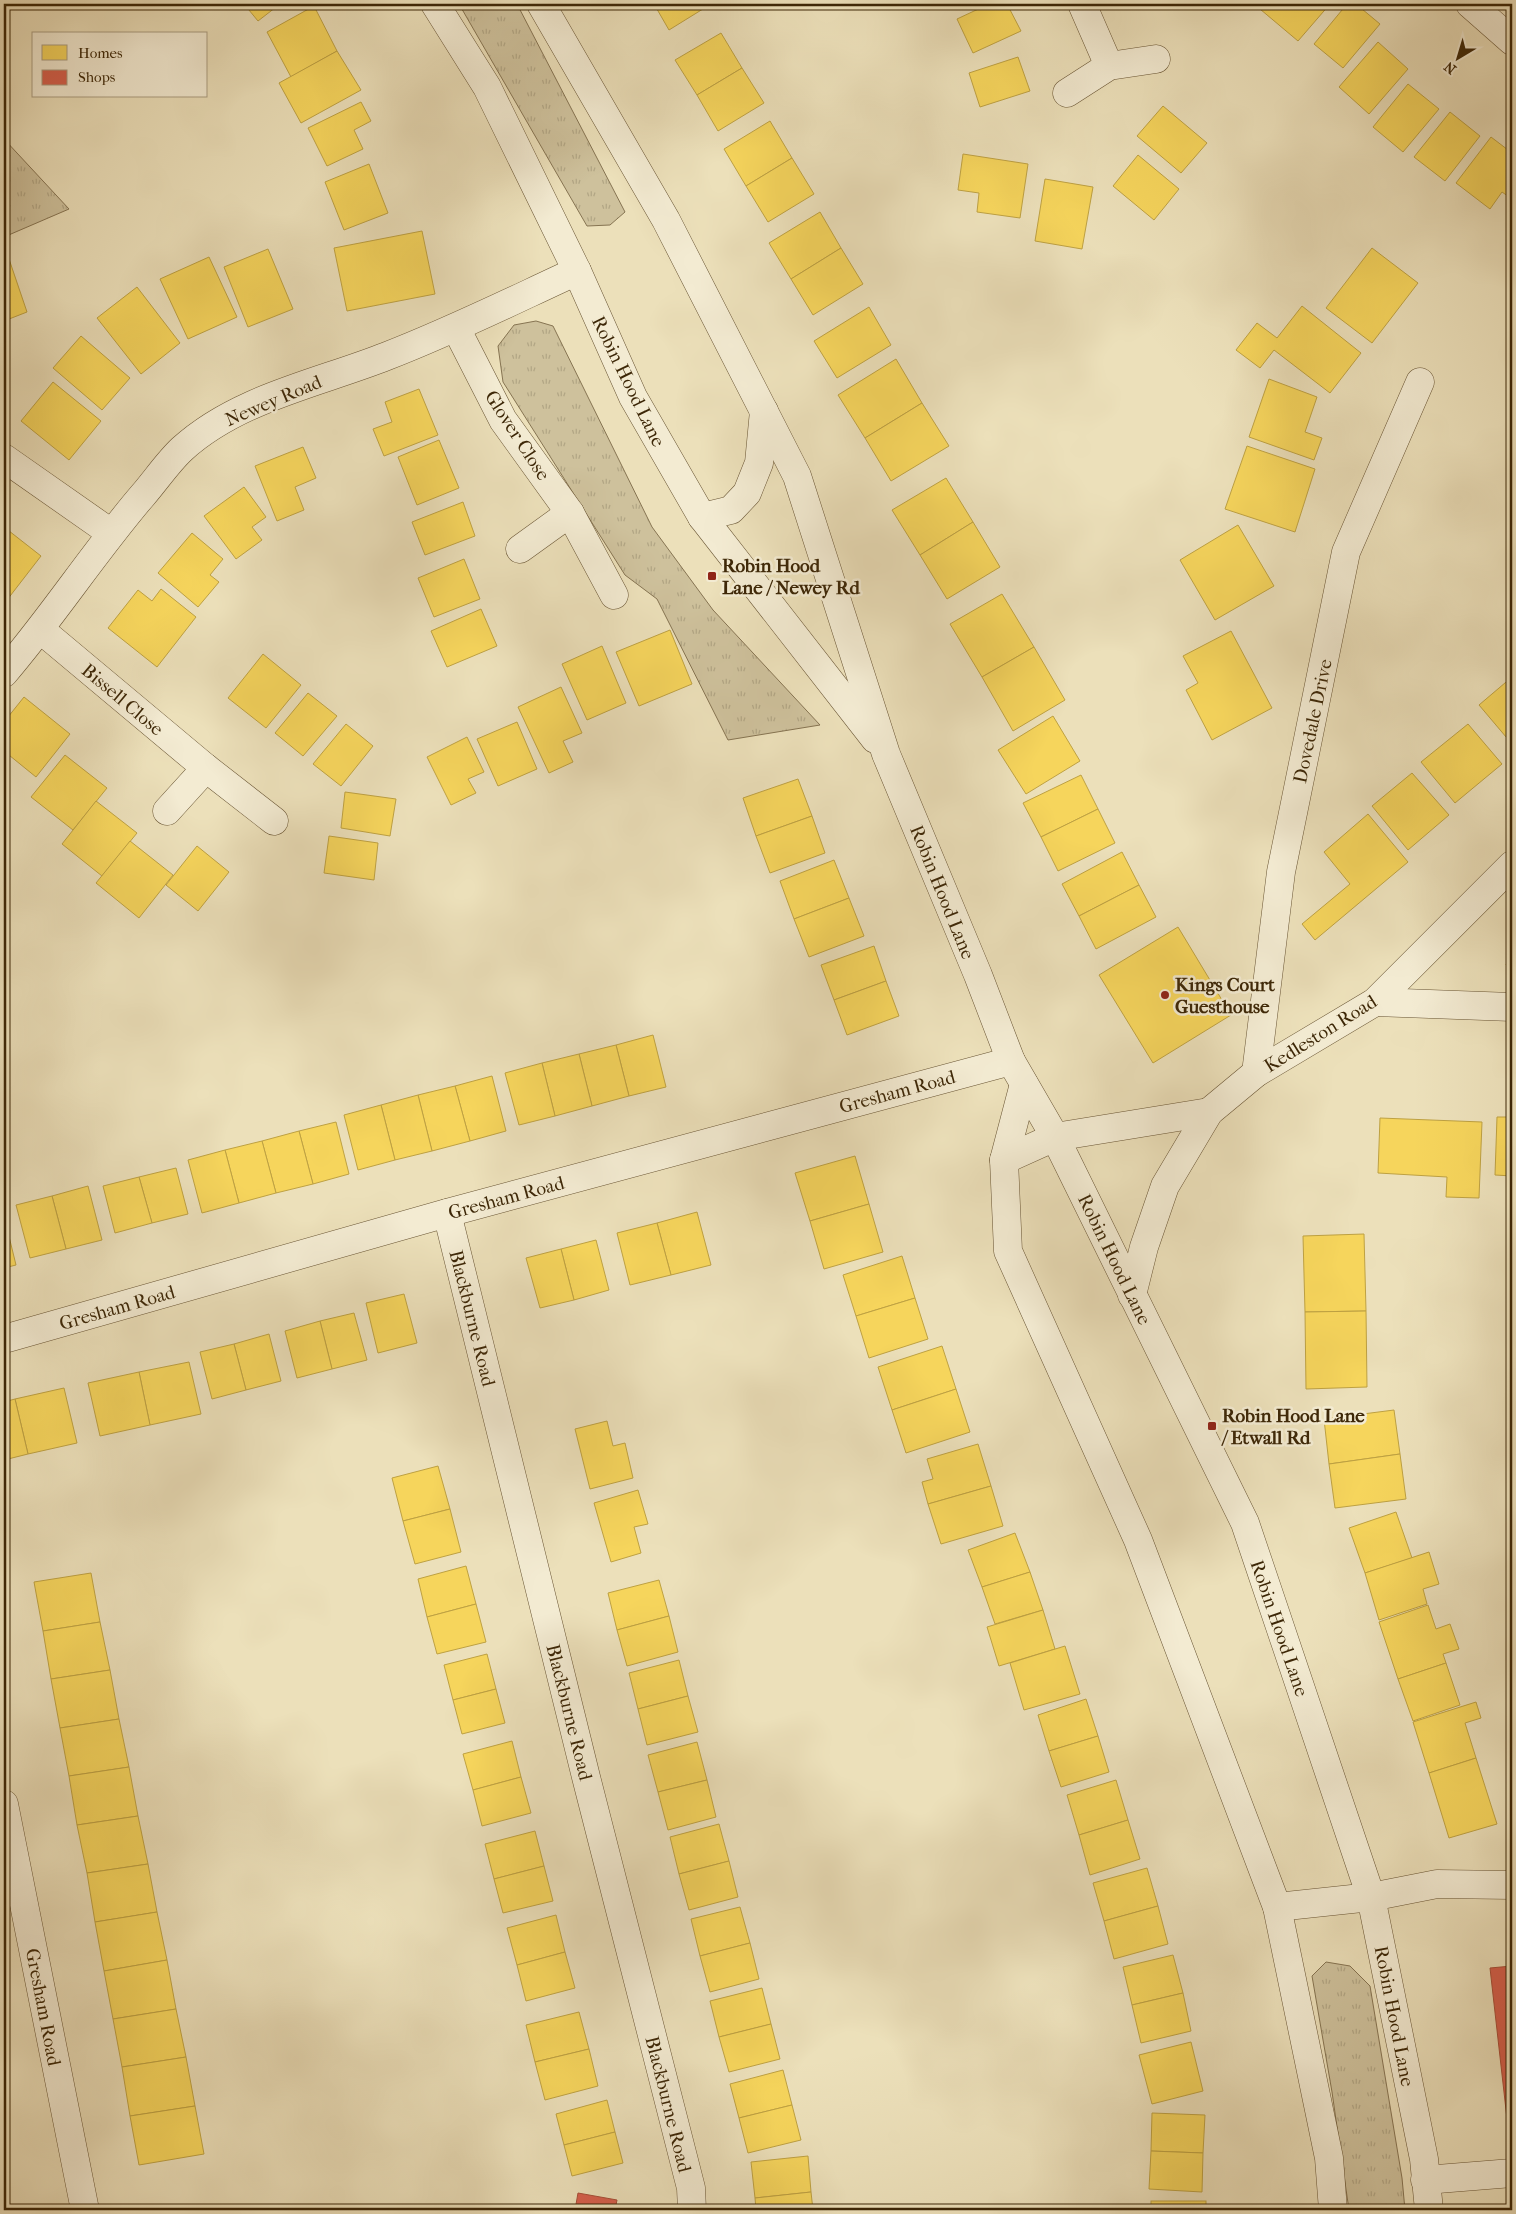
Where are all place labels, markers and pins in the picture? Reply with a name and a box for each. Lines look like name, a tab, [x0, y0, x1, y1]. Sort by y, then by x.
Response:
place label: Robin Hood Lane / Newey Rd	[722, 555, 860, 599]
marker: Robin Hood Lane / Newey Rd	[706, 570, 718, 582]
place label: Kings Court Guesthouse	[1175, 974, 1275, 1018]
marker: Kings Court Guesthouse	[1159, 989, 1171, 1001]
place label: Robin Hood Lane / Etwall Rd	[1221, 1405, 1365, 1449]
marker: Robin Hood Lane / Etwall Rd	[1206, 1420, 1218, 1432]

